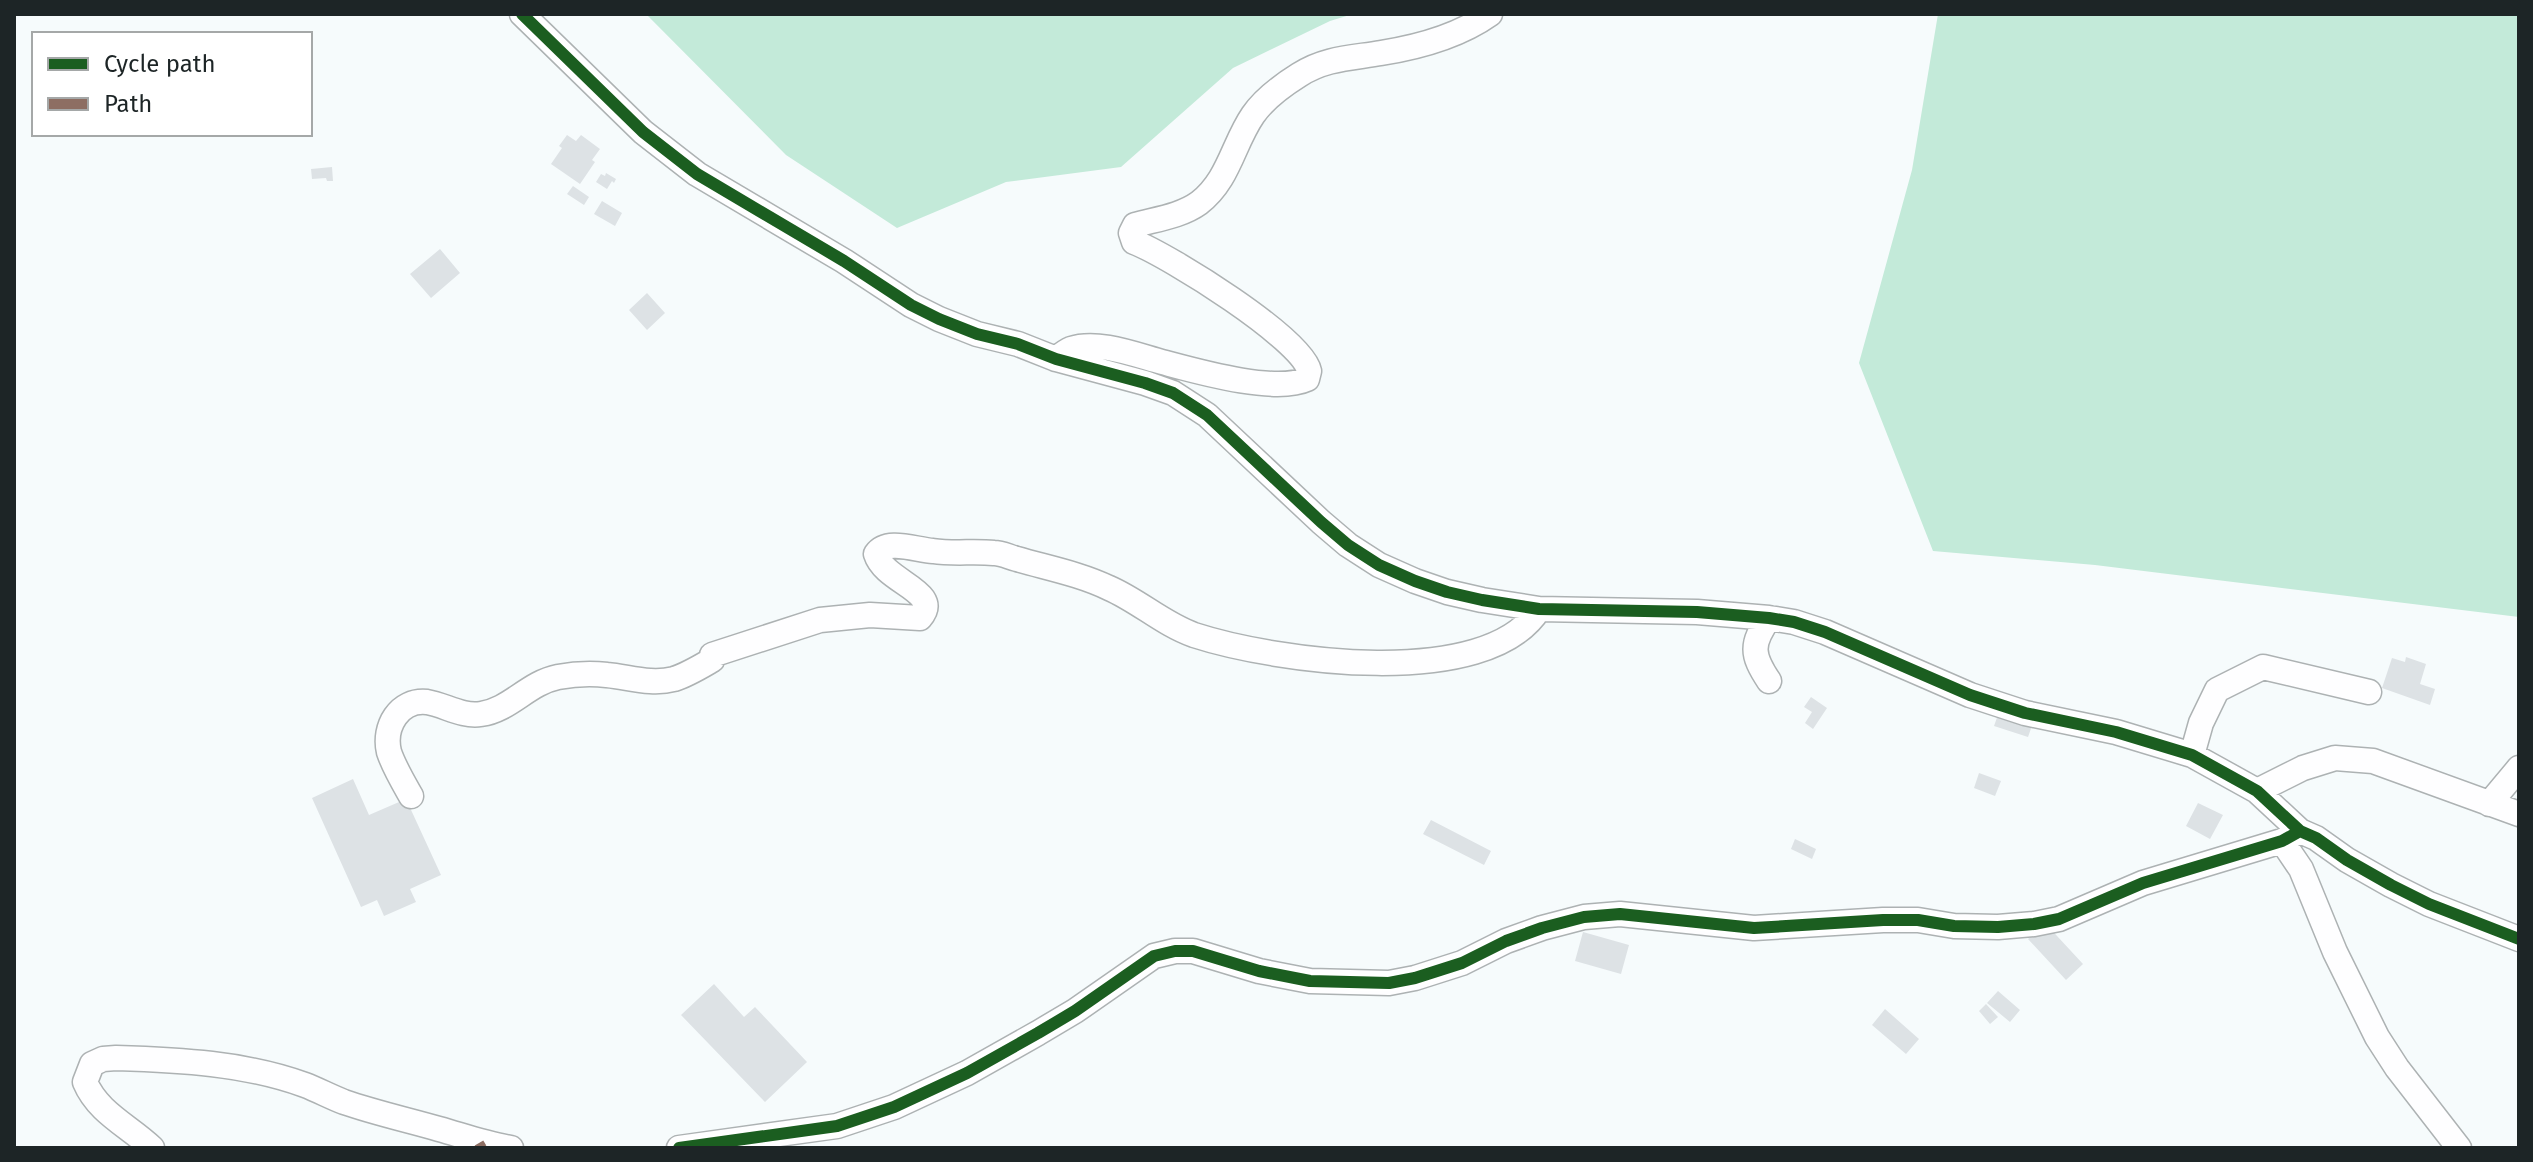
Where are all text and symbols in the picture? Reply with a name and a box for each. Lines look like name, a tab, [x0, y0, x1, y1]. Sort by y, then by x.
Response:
legend	[32, 32, 312, 136]
text: Cycle path	[104, 50, 216, 78]
text: Path	[104, 90, 152, 118]

